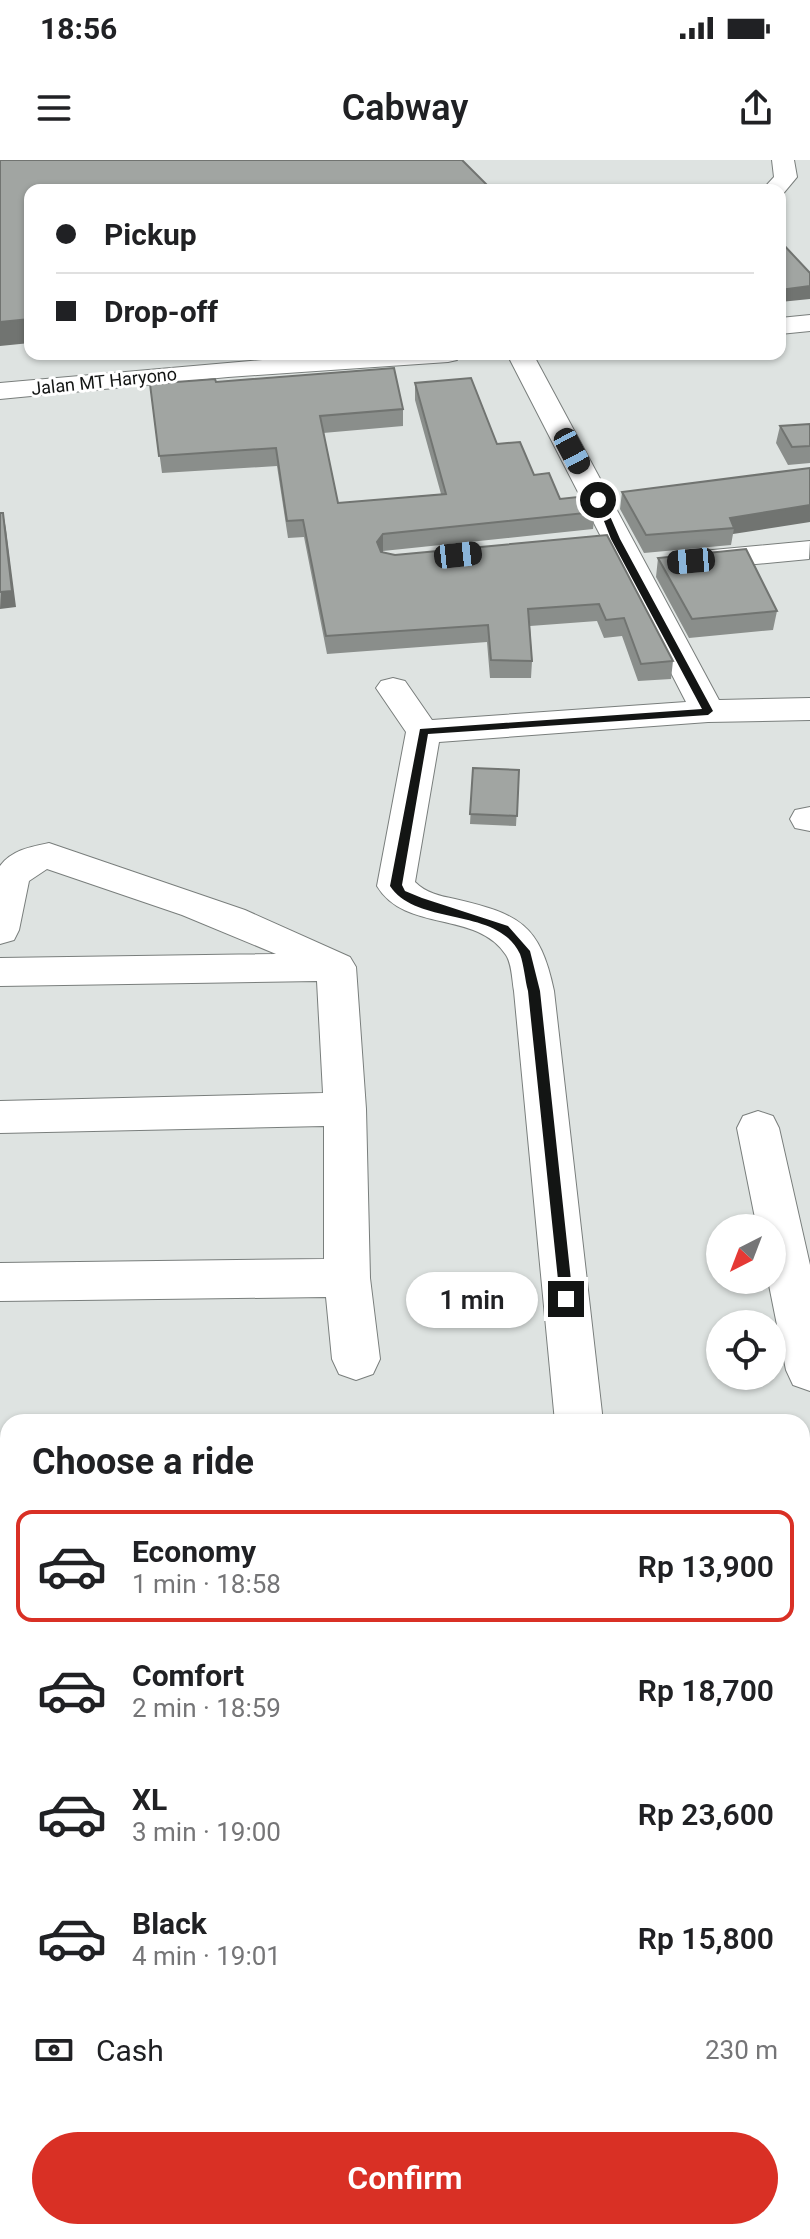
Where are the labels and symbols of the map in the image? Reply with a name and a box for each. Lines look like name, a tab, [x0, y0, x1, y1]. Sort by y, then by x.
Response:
street label: Jalan MT Haryono	[30, 363, 178, 399]
car	[550, 424, 594, 478]
route start	[580, 482, 616, 518]
car	[433, 541, 483, 569]
car	[666, 547, 716, 575]
north arrow	[706, 1214, 786, 1294]
callout: 1 min	[406, 1271, 538, 1327]
route end	[548, 1281, 584, 1317]

